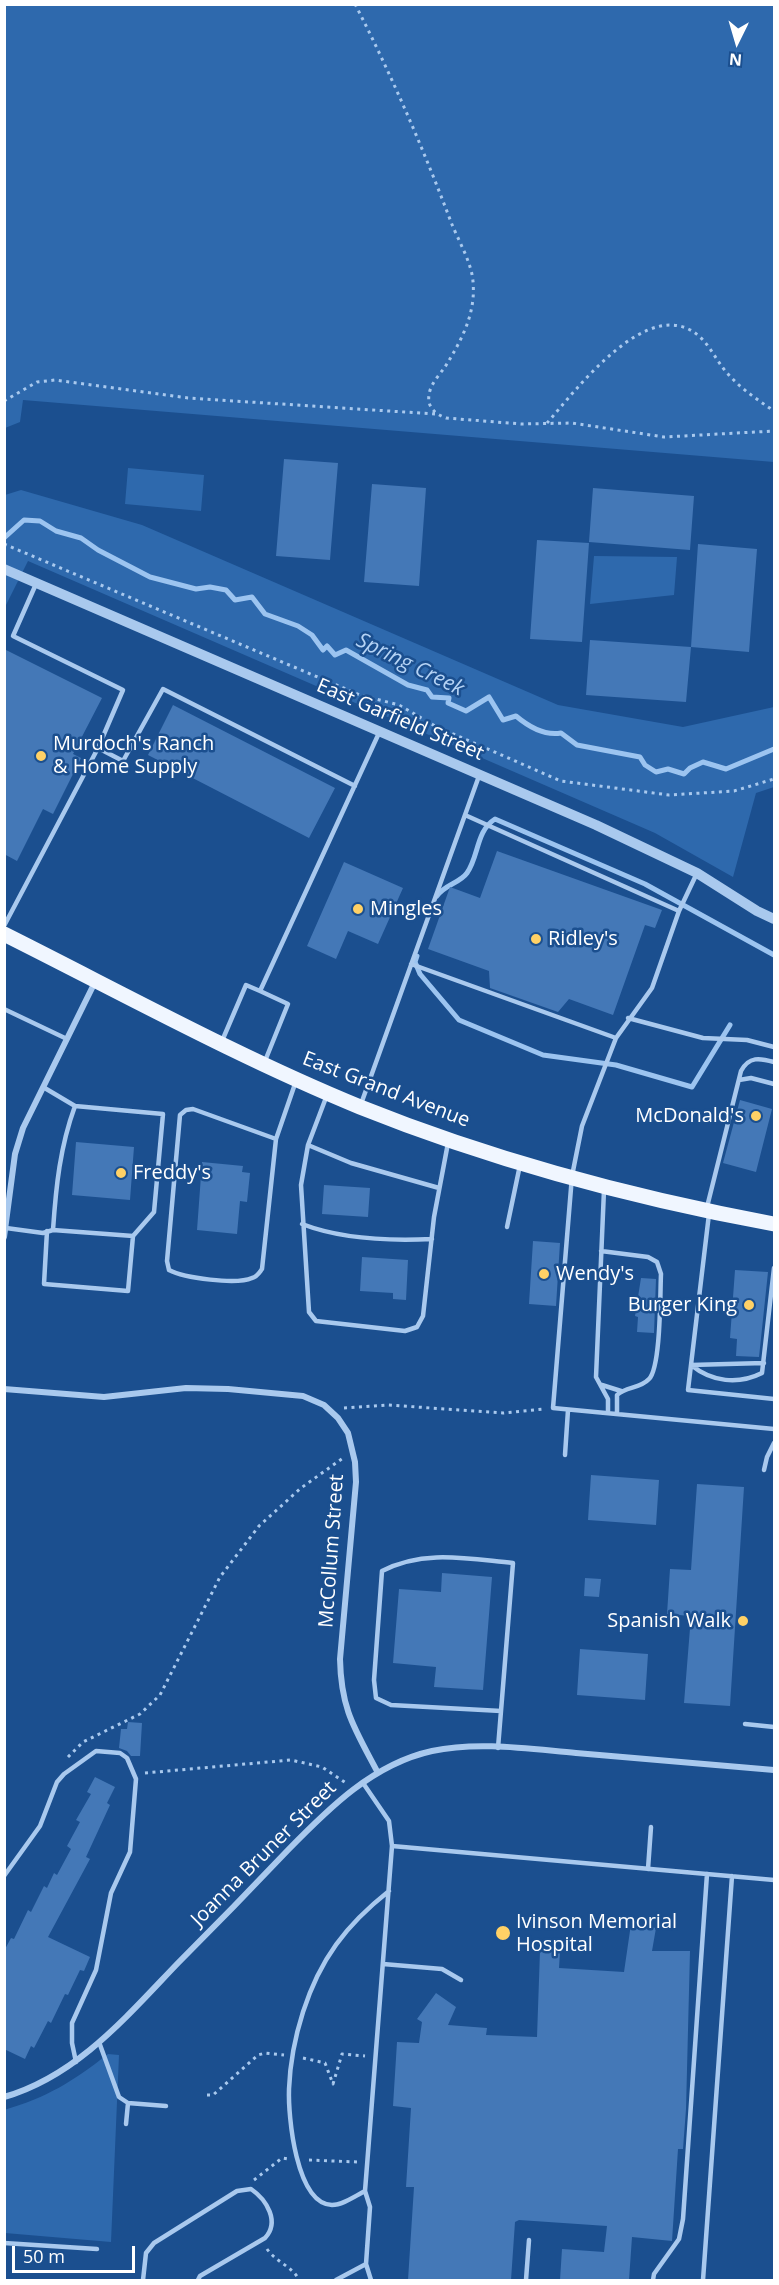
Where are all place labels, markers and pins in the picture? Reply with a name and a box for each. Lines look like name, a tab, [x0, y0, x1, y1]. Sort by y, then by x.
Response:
place label: Murdoch's Ranch & Home Supply	[53, 732, 214, 779]
marker: Murdoch's Ranch & Home Supply	[34, 749, 48, 763]
place label: Mingles	[370, 897, 442, 921]
marker: Mingles	[351, 902, 365, 916]
place label: Ridley's	[548, 927, 618, 951]
marker: Ridley's	[529, 932, 543, 946]
place label: McDonald's	[635, 1104, 744, 1128]
marker: McDonald's	[749, 1109, 763, 1123]
place label: Freddy's	[133, 1161, 211, 1185]
marker: Freddy's	[114, 1166, 128, 1180]
place label: Wendy's	[556, 1262, 634, 1286]
marker: Wendy's	[537, 1267, 551, 1281]
place label: Burger King	[628, 1293, 737, 1317]
marker: Burger King	[742, 1298, 756, 1312]
place label: Spanish Walk	[607, 1609, 731, 1633]
marker: Spanish Walk	[736, 1614, 750, 1628]
place label: Ivinson Memorial Hospital	[516, 1910, 677, 1957]
marker: Ivinson Memorial Hospital	[494, 1924, 512, 1942]

